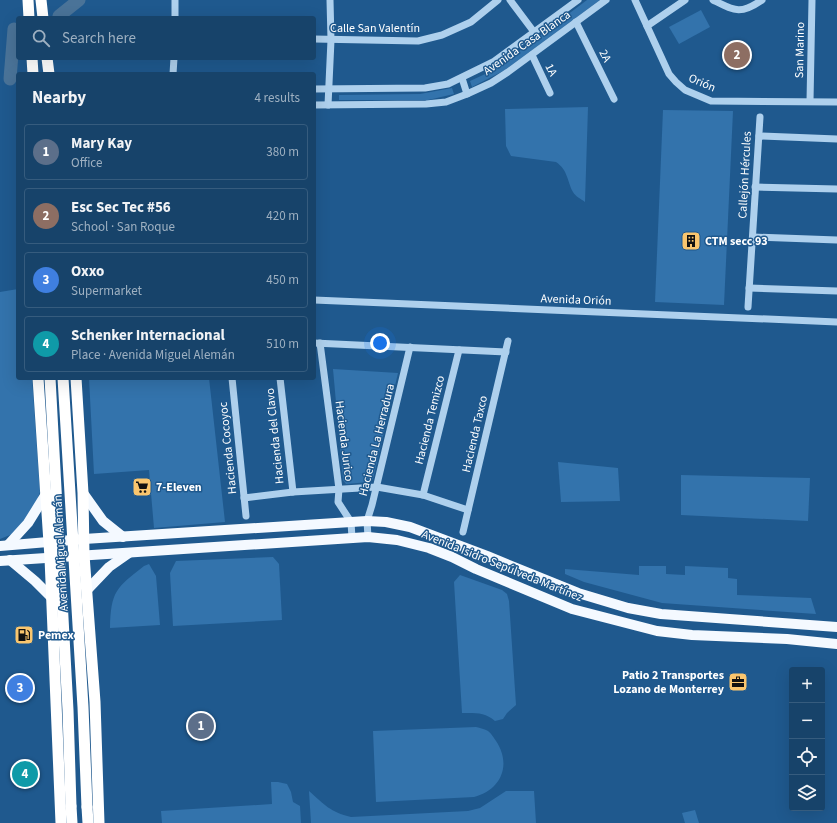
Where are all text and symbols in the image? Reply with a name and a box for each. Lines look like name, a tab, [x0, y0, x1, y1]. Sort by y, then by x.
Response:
street label: Avenida Casa Blanca	[480, 6, 574, 80]
search box	[16, 16, 316, 60]
street label: Calle San Valentín	[330, 20, 420, 37]
street label: San Marino	[791, 22, 809, 78]
icon: search	[30, 27, 52, 49]
text: Search here	[62, 28, 136, 49]
pin: 2	[724, 40, 750, 70]
street label: 2A	[595, 47, 616, 66]
street label: 1A	[541, 61, 562, 80]
street label: Orión	[686, 70, 718, 96]
text: Nearby	[32, 86, 86, 110]
text: 4 results	[255, 89, 300, 107]
street label: Callejón Hércules	[734, 131, 756, 219]
text: Mary Kay	[71, 133, 132, 154]
text: 1	[43, 143, 49, 161]
text: 380 m	[266, 143, 299, 161]
text: Office	[71, 154, 102, 172]
text: Esc Sec Tec #56	[71, 197, 171, 218]
text: 2	[43, 207, 49, 225]
text: 420 m	[266, 207, 299, 225]
text: School · San Roque	[71, 218, 175, 236]
building icon: CTM secc 93	[680, 230, 702, 252]
place label: CTM secc 93	[705, 233, 768, 250]
text: Oxxo	[71, 261, 104, 282]
text: 3	[43, 271, 49, 289]
text: 450 m	[266, 271, 299, 289]
text: Supermarket	[71, 282, 142, 300]
street label: Avenida Orión	[540, 290, 612, 310]
text: Schenker Internacional	[71, 325, 225, 346]
your location	[370, 333, 390, 353]
text: 4	[43, 335, 49, 353]
text: 510 m	[266, 335, 299, 353]
text: Place · Avenida Miguel Alemán	[71, 346, 235, 364]
street label: Hacienda Temizco	[411, 374, 449, 466]
street label: Hacienda La Herradura	[355, 382, 399, 498]
street label: Hacienda del Clavo	[262, 387, 288, 485]
street label: Hacienda Taxco	[458, 394, 492, 474]
street label: Hacienda Jurico	[331, 400, 357, 482]
street label: Hacienda Cocoyoc	[215, 401, 241, 495]
supermarket icon: 7-Eleven	[131, 476, 153, 498]
place label: 7-Eleven	[156, 479, 202, 496]
street label: Avenida Miguel Alemán	[49, 494, 73, 612]
street label: Avenida Isidro Sepúlveda Martínez	[419, 526, 585, 606]
fuel station icon: Pemex	[13, 624, 35, 646]
place label: Pemex	[38, 627, 74, 644]
place label: Patio 2 Transportes Lozano de Monterrey	[613, 667, 725, 698]
map controls	[789, 667, 825, 811]
button: +	[789, 667, 825, 703]
office icon: Patio 2 Transportes Lozano de Monterrey	[727, 671, 749, 693]
pin: 3	[7, 673, 33, 703]
button: −	[789, 703, 825, 739]
pin: 1	[188, 711, 214, 741]
button: locate	[789, 739, 825, 775]
pin: 4	[12, 759, 38, 789]
button: layers	[789, 775, 825, 811]

